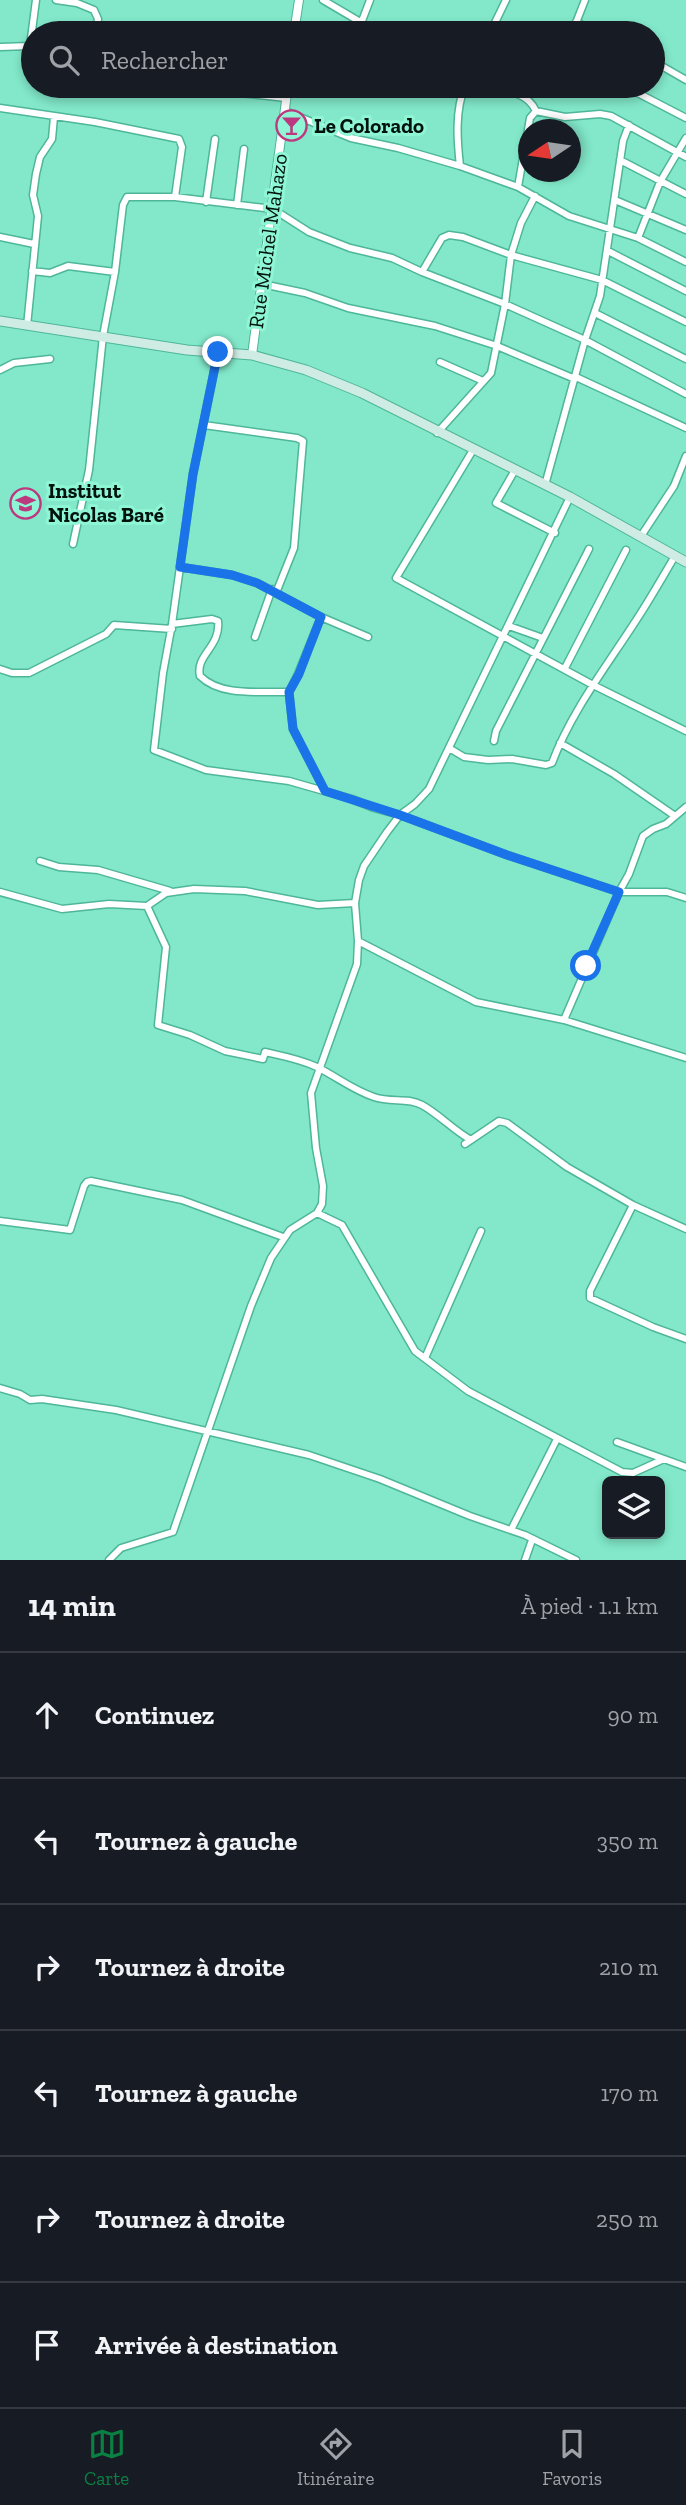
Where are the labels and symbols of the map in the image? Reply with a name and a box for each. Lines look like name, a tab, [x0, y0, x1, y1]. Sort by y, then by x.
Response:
bar icon: Le Colorado	[274, 109, 308, 143]
place label: Le Colorado	[314, 113, 424, 138]
north arrow	[518, 119, 581, 182]
street label: Rue Michel Mahazo	[243, 152, 292, 330]
route end	[202, 336, 233, 367]
place label: Institut Nicolas Baré	[48, 478, 164, 527]
school or university icon: Institut Nicolas Baré	[8, 486, 42, 520]
route start	[570, 950, 601, 981]

